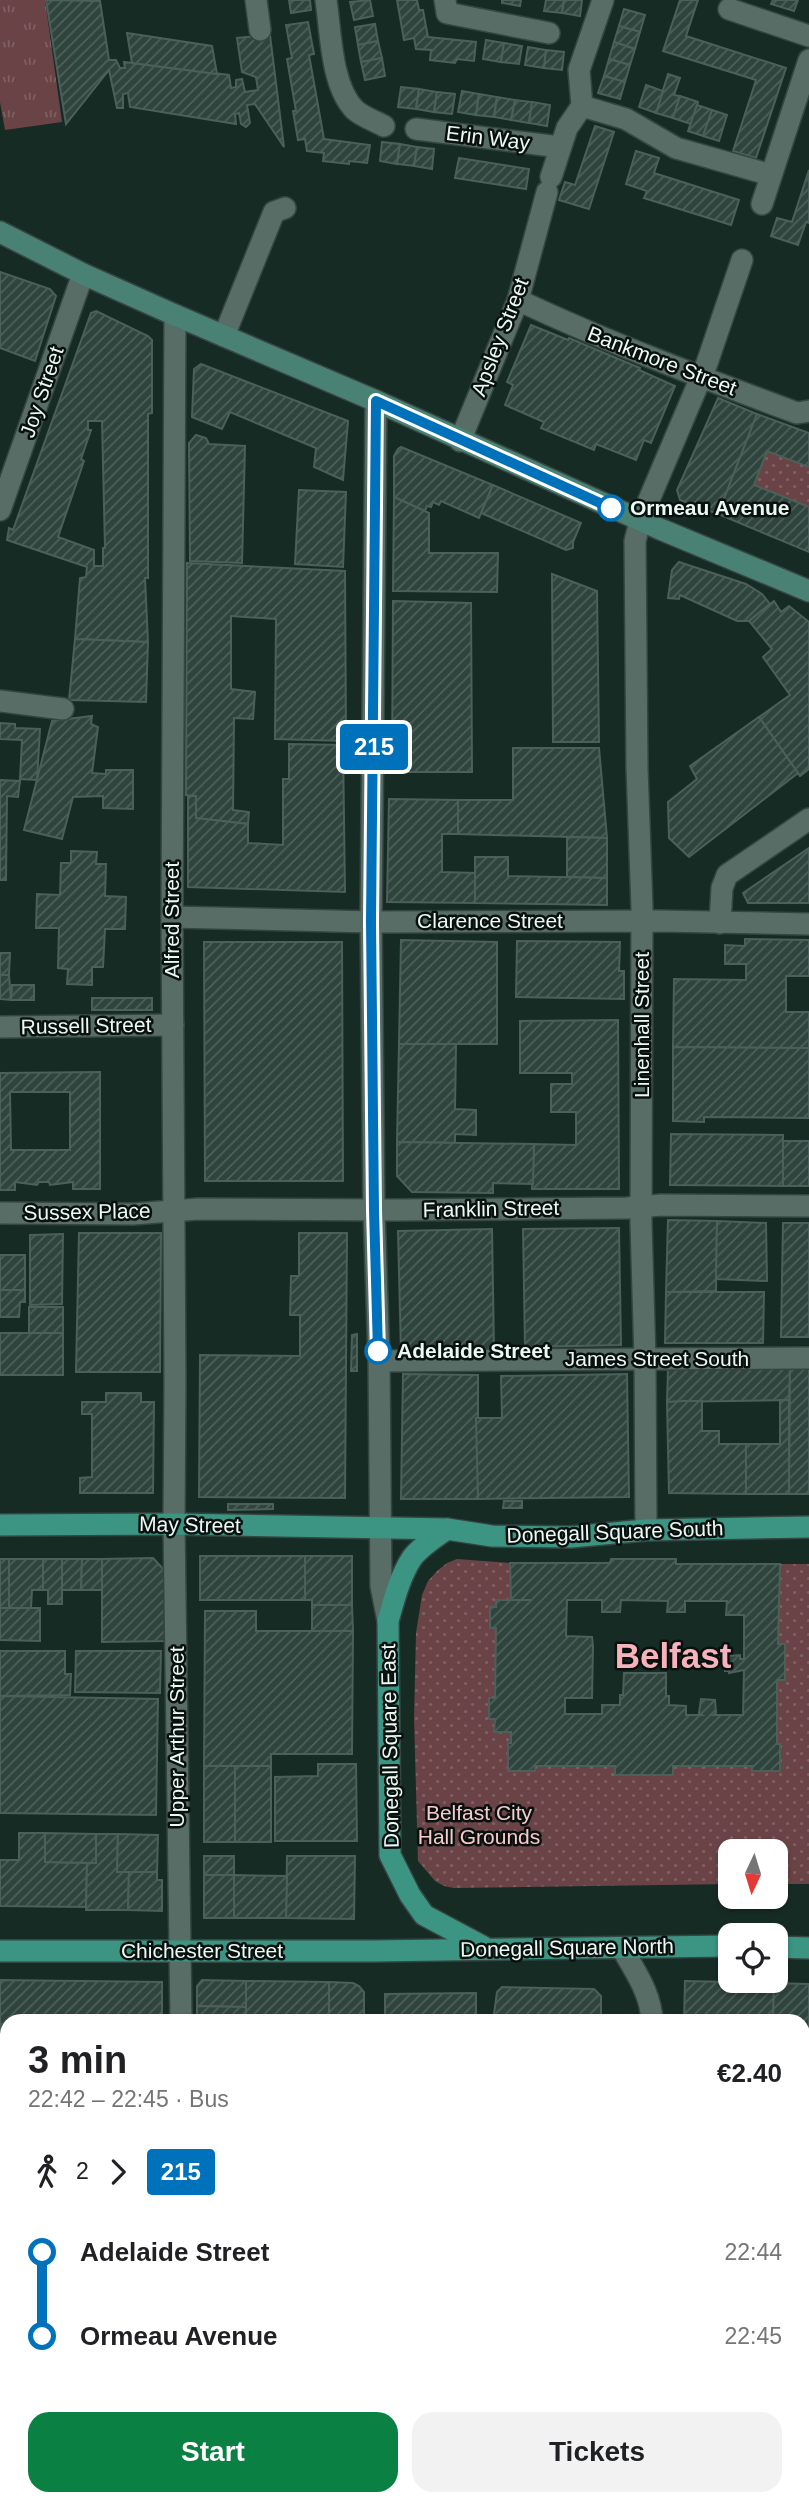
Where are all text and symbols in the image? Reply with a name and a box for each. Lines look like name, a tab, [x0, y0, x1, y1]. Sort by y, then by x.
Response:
street label: Erin Way	[445, 121, 532, 154]
street label: Apsley Street	[466, 274, 533, 399]
street label: Bankmore Street	[585, 322, 740, 400]
street label: Joy Street	[15, 343, 68, 440]
marker: Ormeau Avenue	[598, 495, 624, 521]
place label: Ormeau Avenue	[630, 496, 790, 519]
line badge: 215	[334, 724, 414, 770]
text: 215	[354, 733, 394, 760]
street label: Alfred Street	[160, 861, 183, 978]
street label: Clarence Street	[417, 909, 563, 932]
street label: Linenhall Street	[630, 952, 653, 1098]
street label: Russell Street	[20, 1013, 152, 1038]
street label: Franklin Street	[423, 1196, 560, 1221]
street label: Sussex Place	[23, 1199, 151, 1224]
marker: Adelaide Street	[365, 1338, 391, 1364]
place label: Adelaide Street	[397, 1339, 550, 1362]
street label: James Street South	[565, 1347, 749, 1370]
street label: May Street	[139, 1512, 241, 1537]
street label: Donegall Square South	[506, 1516, 724, 1547]
district label: Belfast	[615, 1636, 732, 1675]
street label: Donegall Square East	[376, 1644, 403, 1848]
street label: Upper Arthur Street	[165, 1646, 188, 1827]
park label: Belfast City Hall Grounds	[418, 1801, 540, 1848]
north arrow	[718, 1839, 788, 1909]
map controls	[718, 1839, 788, 1993]
button: locate	[718, 1923, 788, 1993]
street label: Donegall Square North	[460, 1934, 674, 1961]
street label: Chichester Street	[121, 1939, 283, 1962]
text: 3 min	[28, 2039, 127, 2081]
text: €2.40	[717, 2058, 782, 2088]
text: 22:42 – 22:45 · Bus	[28, 2086, 229, 2112]
icon: walk	[28, 2153, 66, 2191]
icon: forward	[99, 2153, 137, 2191]
text: 2	[76, 2158, 89, 2184]
text: 215	[161, 2158, 201, 2185]
text: Adelaide Street	[80, 2237, 269, 2267]
text: 22:44	[724, 2239, 782, 2265]
text: Ormeau Avenue	[80, 2321, 277, 2351]
text: 22:45	[724, 2323, 782, 2349]
button: Start	[28, 2412, 398, 2492]
button: Tickets	[412, 2412, 782, 2492]

